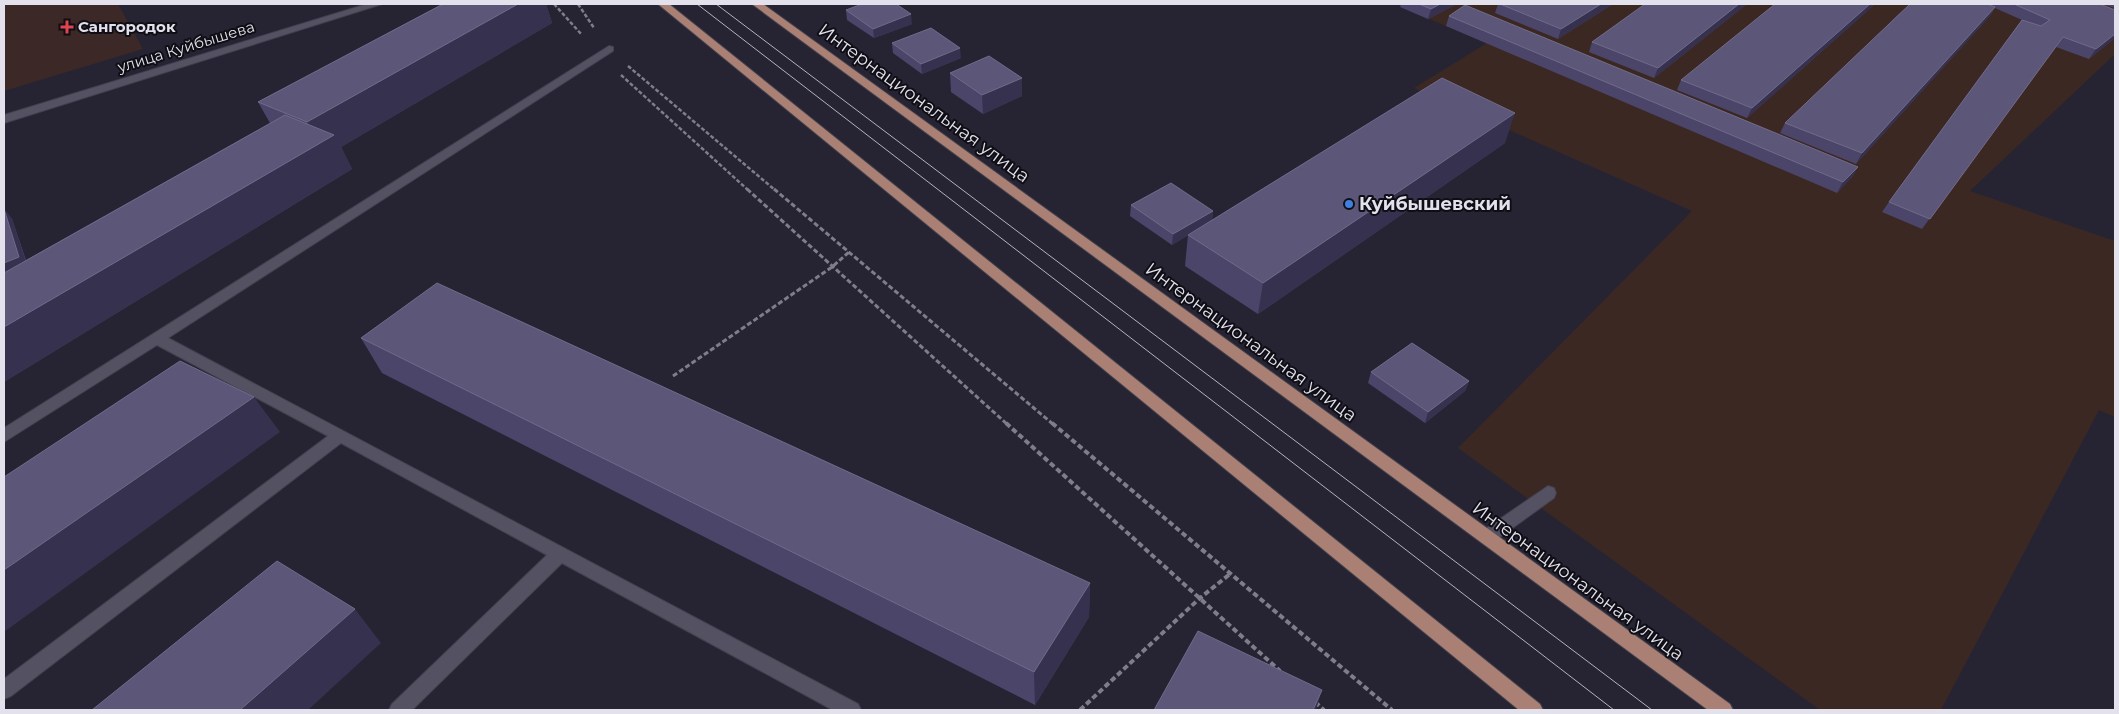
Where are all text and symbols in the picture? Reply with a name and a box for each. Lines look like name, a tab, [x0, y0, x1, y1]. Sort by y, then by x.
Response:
place label: Сангородок	[78, 17, 176, 36]
street label: улица Куйбышева	[114, 17, 257, 77]
street label: Интернациональная улица	[814, 19, 1034, 187]
marker: Сангородок	[60, 20, 74, 34]
place label: Куйбышевский	[1359, 193, 1511, 215]
marker: Куйбышевский	[1343, 198, 1355, 210]
street label: Интернациональная улица	[1141, 258, 1361, 426]
street label: Интернациональная улица	[1468, 497, 1688, 665]

